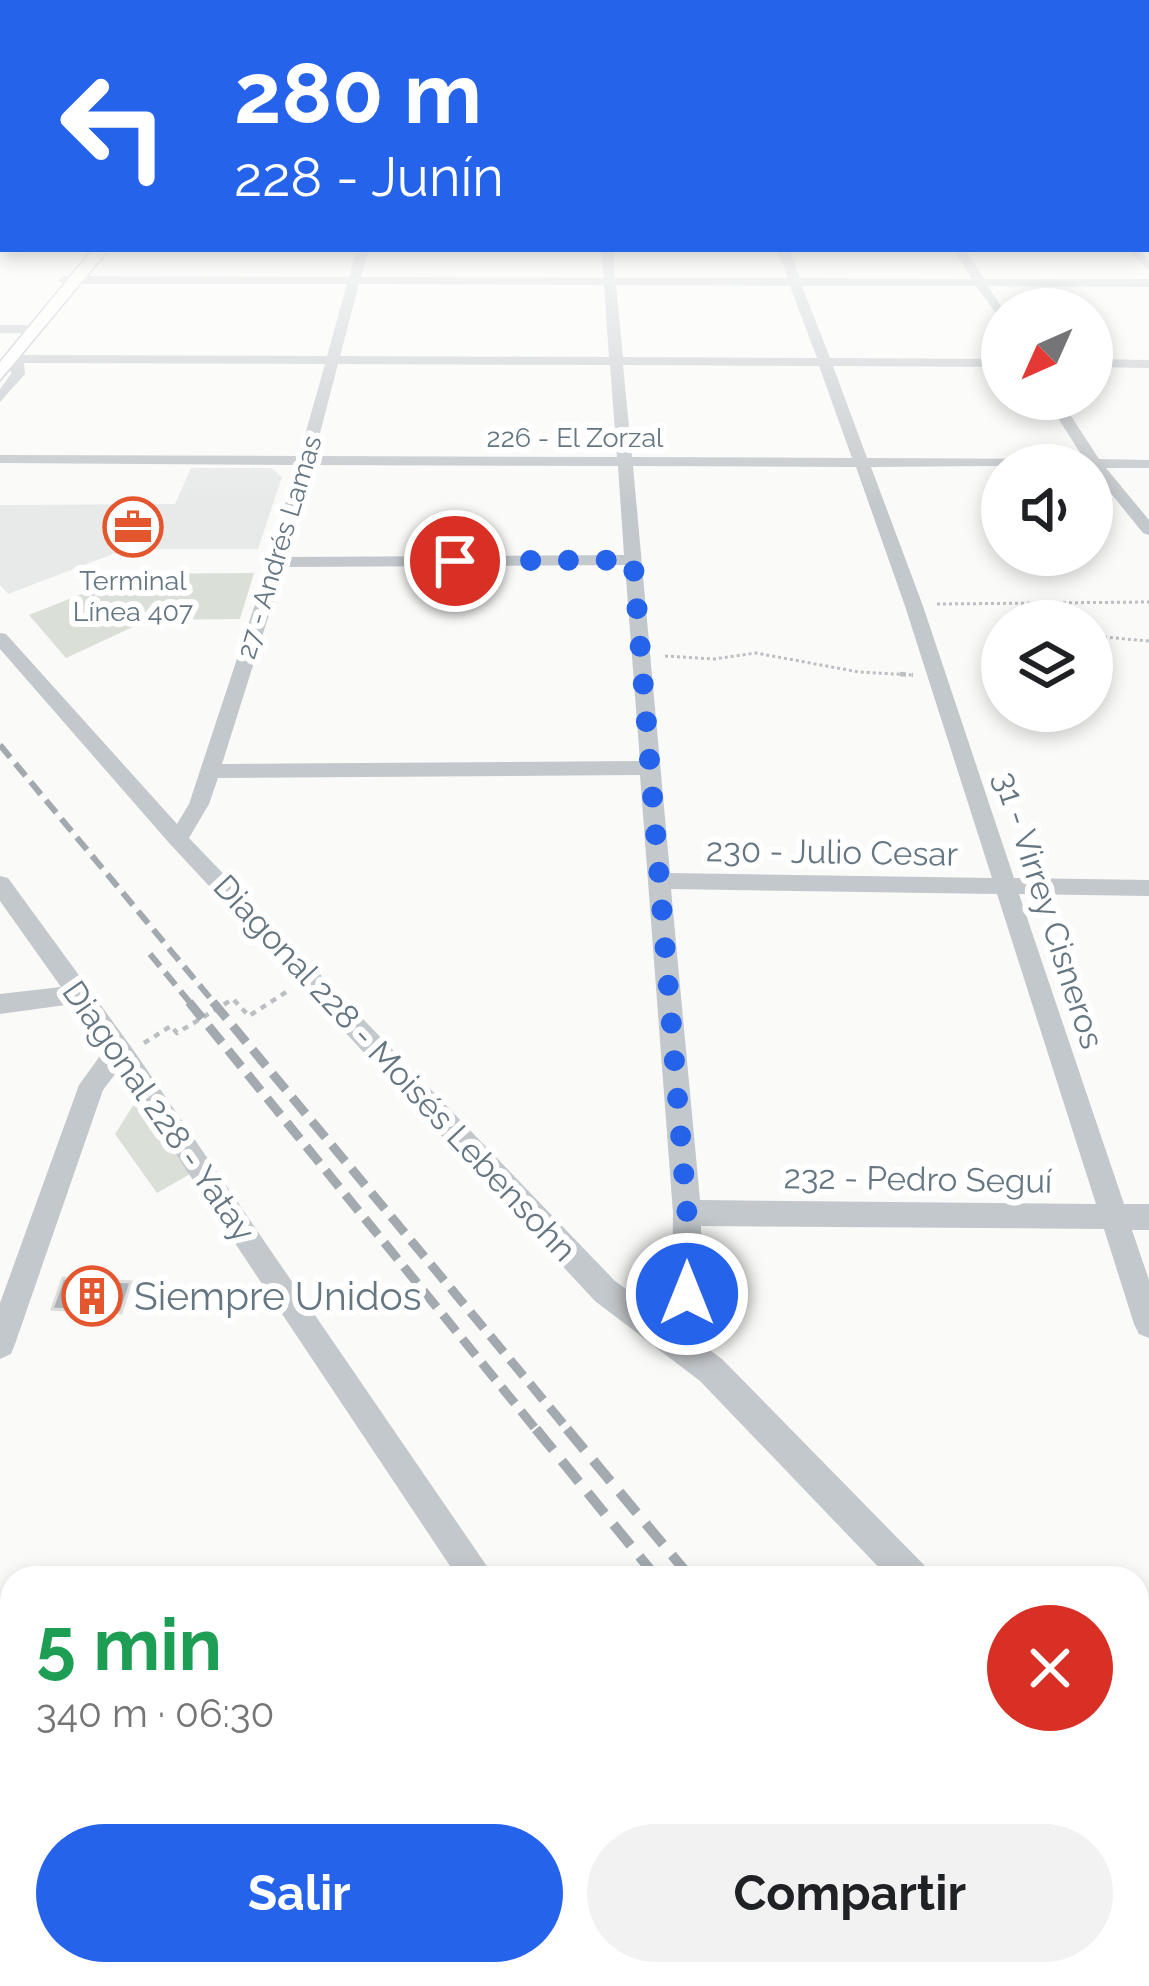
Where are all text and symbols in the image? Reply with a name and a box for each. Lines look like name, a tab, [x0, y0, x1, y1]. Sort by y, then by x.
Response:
text: 280 m	[234, 44, 482, 143]
icon: left	[36, 48, 192, 204]
text: 228 - Junín	[234, 145, 504, 209]
north arrow	[981, 288, 1113, 420]
map controls	[981, 288, 1113, 732]
street label: 226 - El Zorzal	[487, 422, 664, 453]
street label: 27 - Andrés Lamas	[230, 432, 328, 662]
button: sound	[981, 444, 1113, 576]
office icon: Terminal Línea 407	[102, 496, 164, 558]
pin	[404, 510, 506, 612]
icon: arrive	[422, 528, 488, 594]
place label: Terminal Línea 407	[73, 565, 194, 627]
button: layers	[981, 600, 1113, 732]
street label: 31 - Virrey Cisneros	[986, 767, 1112, 1053]
street label: 230 - Julio Cesar	[706, 830, 959, 874]
street label: Diagonal 228 - Moisés Lebensohn	[206, 867, 584, 1269]
street label: Diagonal 228 - Yatay	[54, 973, 264, 1249]
street label: 232 - Pedro Seguí	[783, 1157, 1053, 1201]
position arrow	[624, 1231, 750, 1357]
building icon: Siempre Unidos	[61, 1265, 123, 1327]
place label: Siempre Unidos	[134, 1273, 422, 1319]
text: 5 min	[36, 1602, 222, 1687]
button: close	[987, 1605, 1113, 1731]
text: 340 m · 06:30	[36, 1690, 274, 1736]
button: Salir	[36, 1824, 563, 1962]
button: Compartir	[587, 1824, 1113, 1962]

